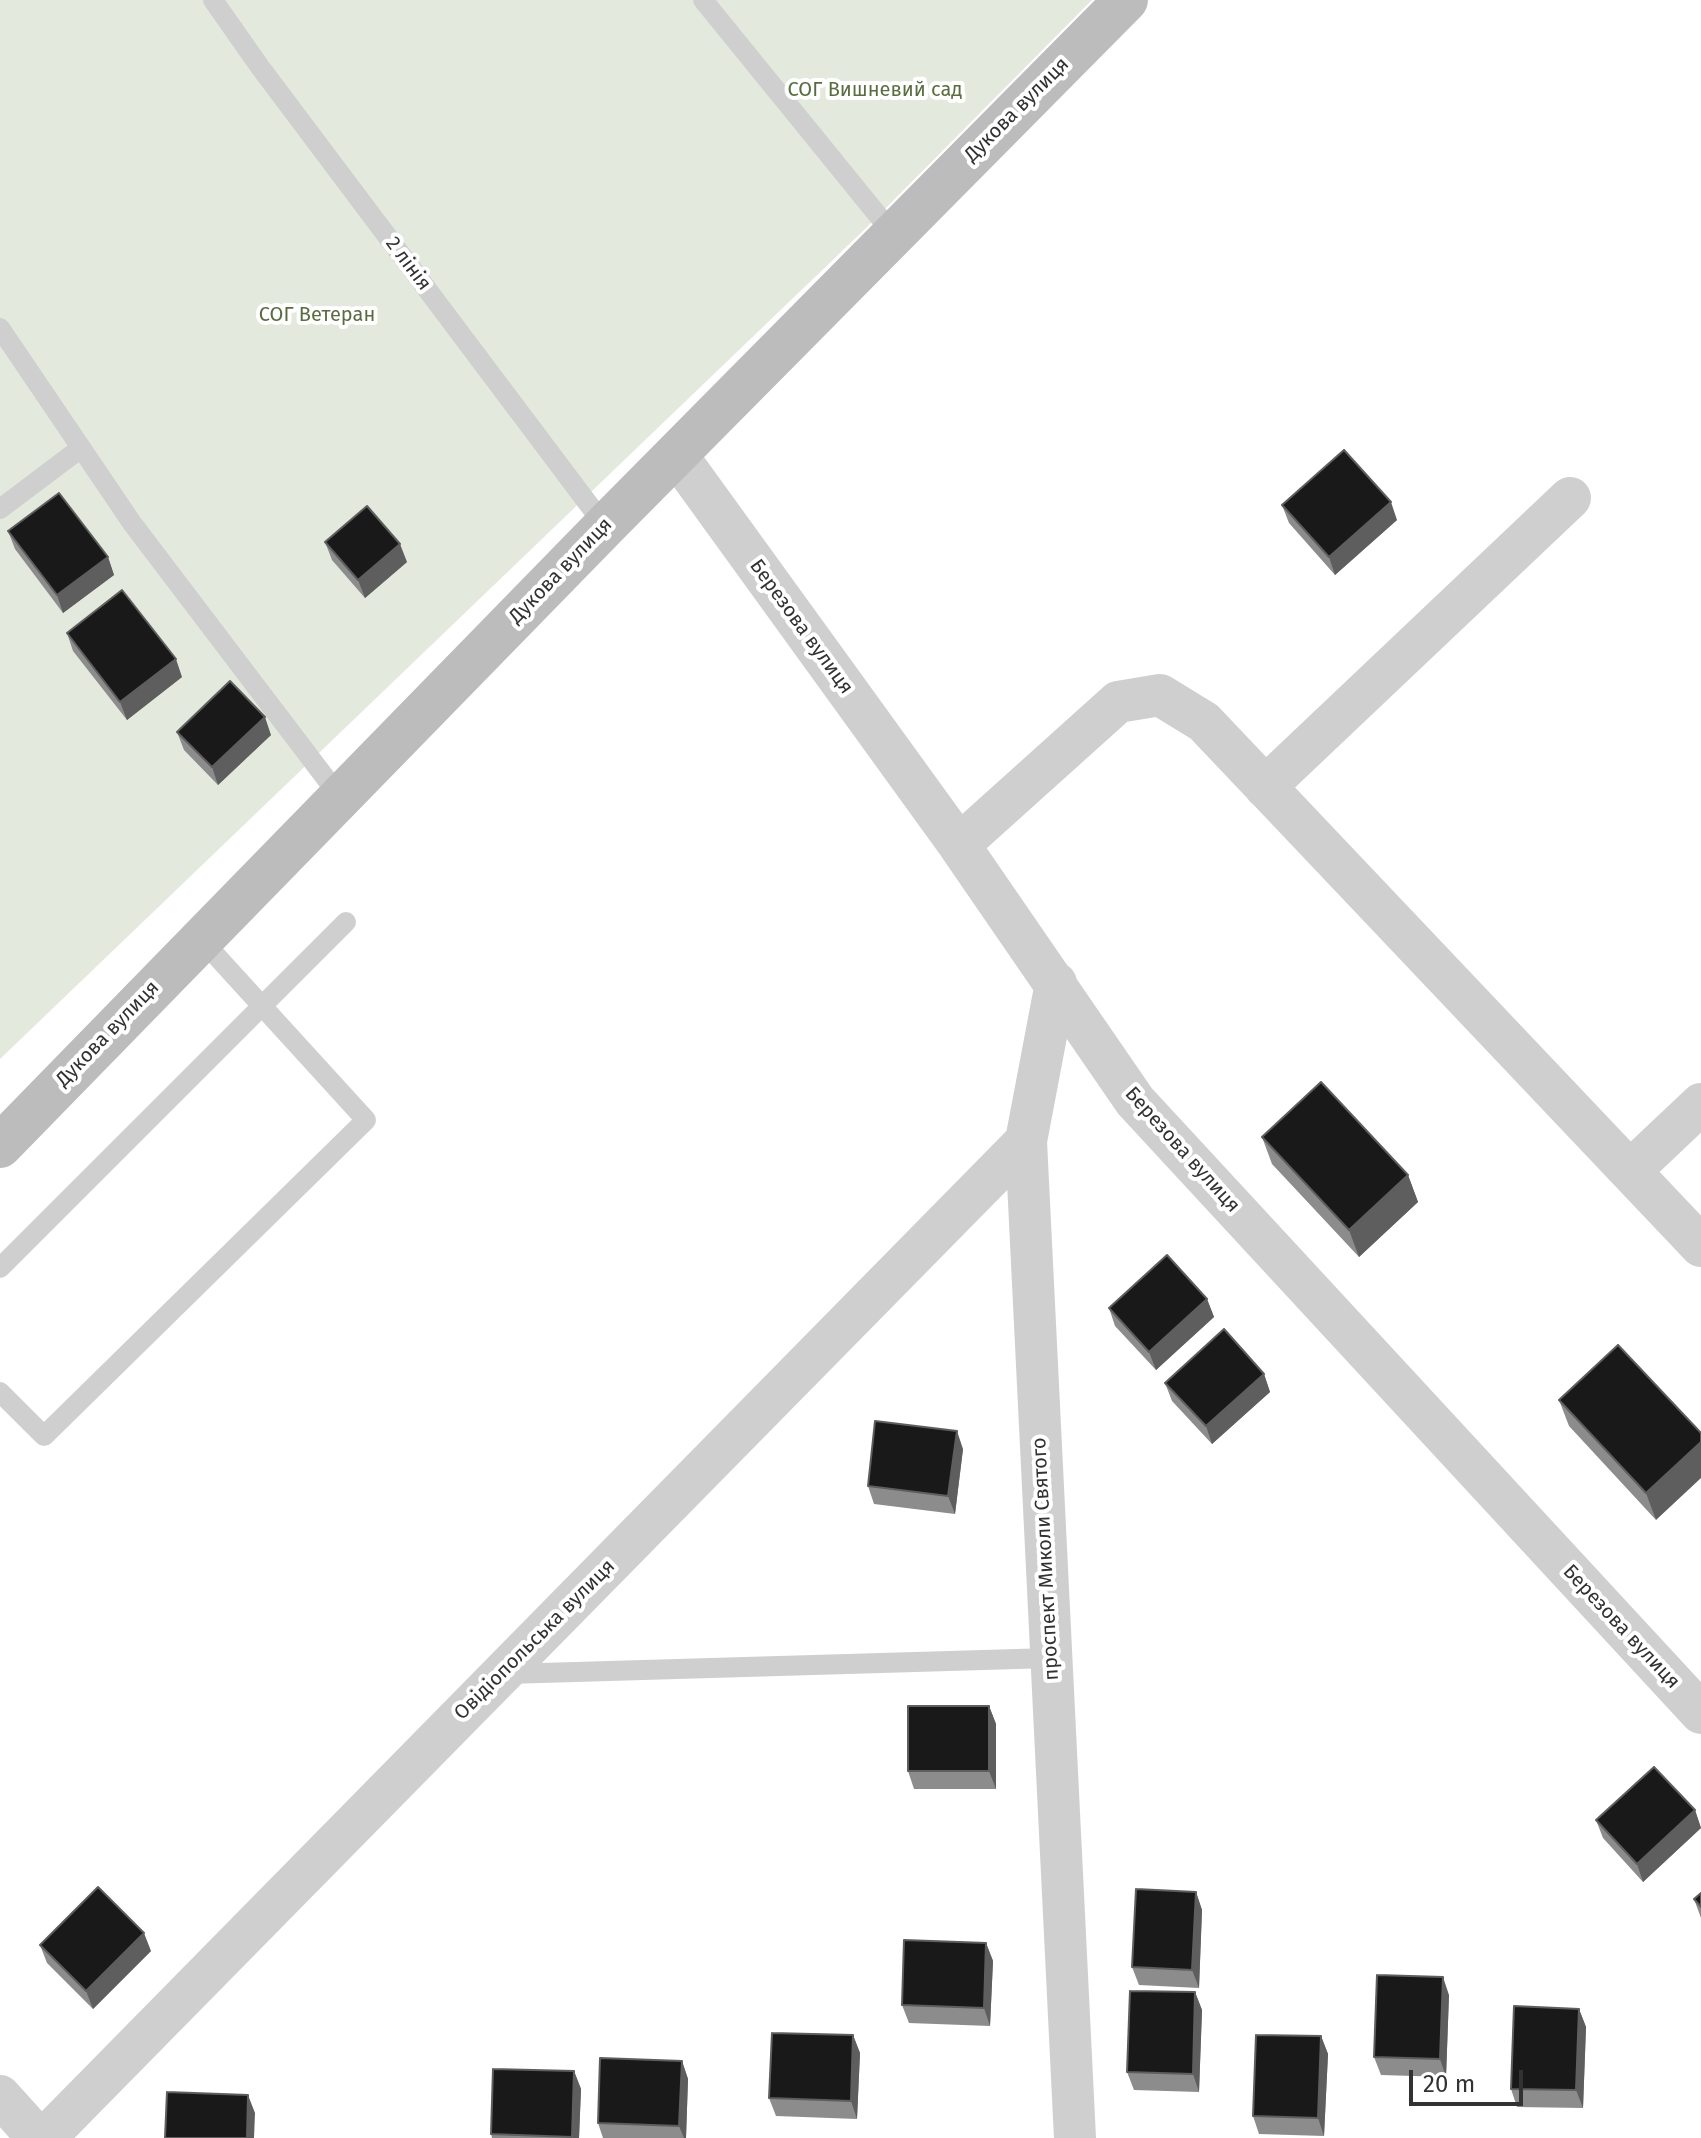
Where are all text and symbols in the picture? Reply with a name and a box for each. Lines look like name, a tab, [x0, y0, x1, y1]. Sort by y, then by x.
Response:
street label: Дукова вулиця	[960, 53, 1074, 167]
park label: СОГ Вишневий сад	[788, 78, 962, 102]
street label: 2 лінія	[380, 232, 436, 296]
park label: СОГ Ветеран	[259, 303, 375, 327]
street label: Дукова вулиця	[504, 513, 618, 629]
street label: Березова вулиця	[744, 555, 858, 699]
street label: Дукова вулиця	[51, 976, 165, 1092]
street label: Березова вулиця	[1119, 1082, 1245, 1218]
street label: проспект Миколи Святого	[1028, 1437, 1064, 1681]
street label: Овідіопольська вулиця	[450, 1555, 620, 1725]
street label: Березова вулиця	[1558, 1560, 1684, 1694]
scale bar	[1413, 2054, 1527, 2104]
text: 20 m	[1423, 2070, 1475, 2098]

